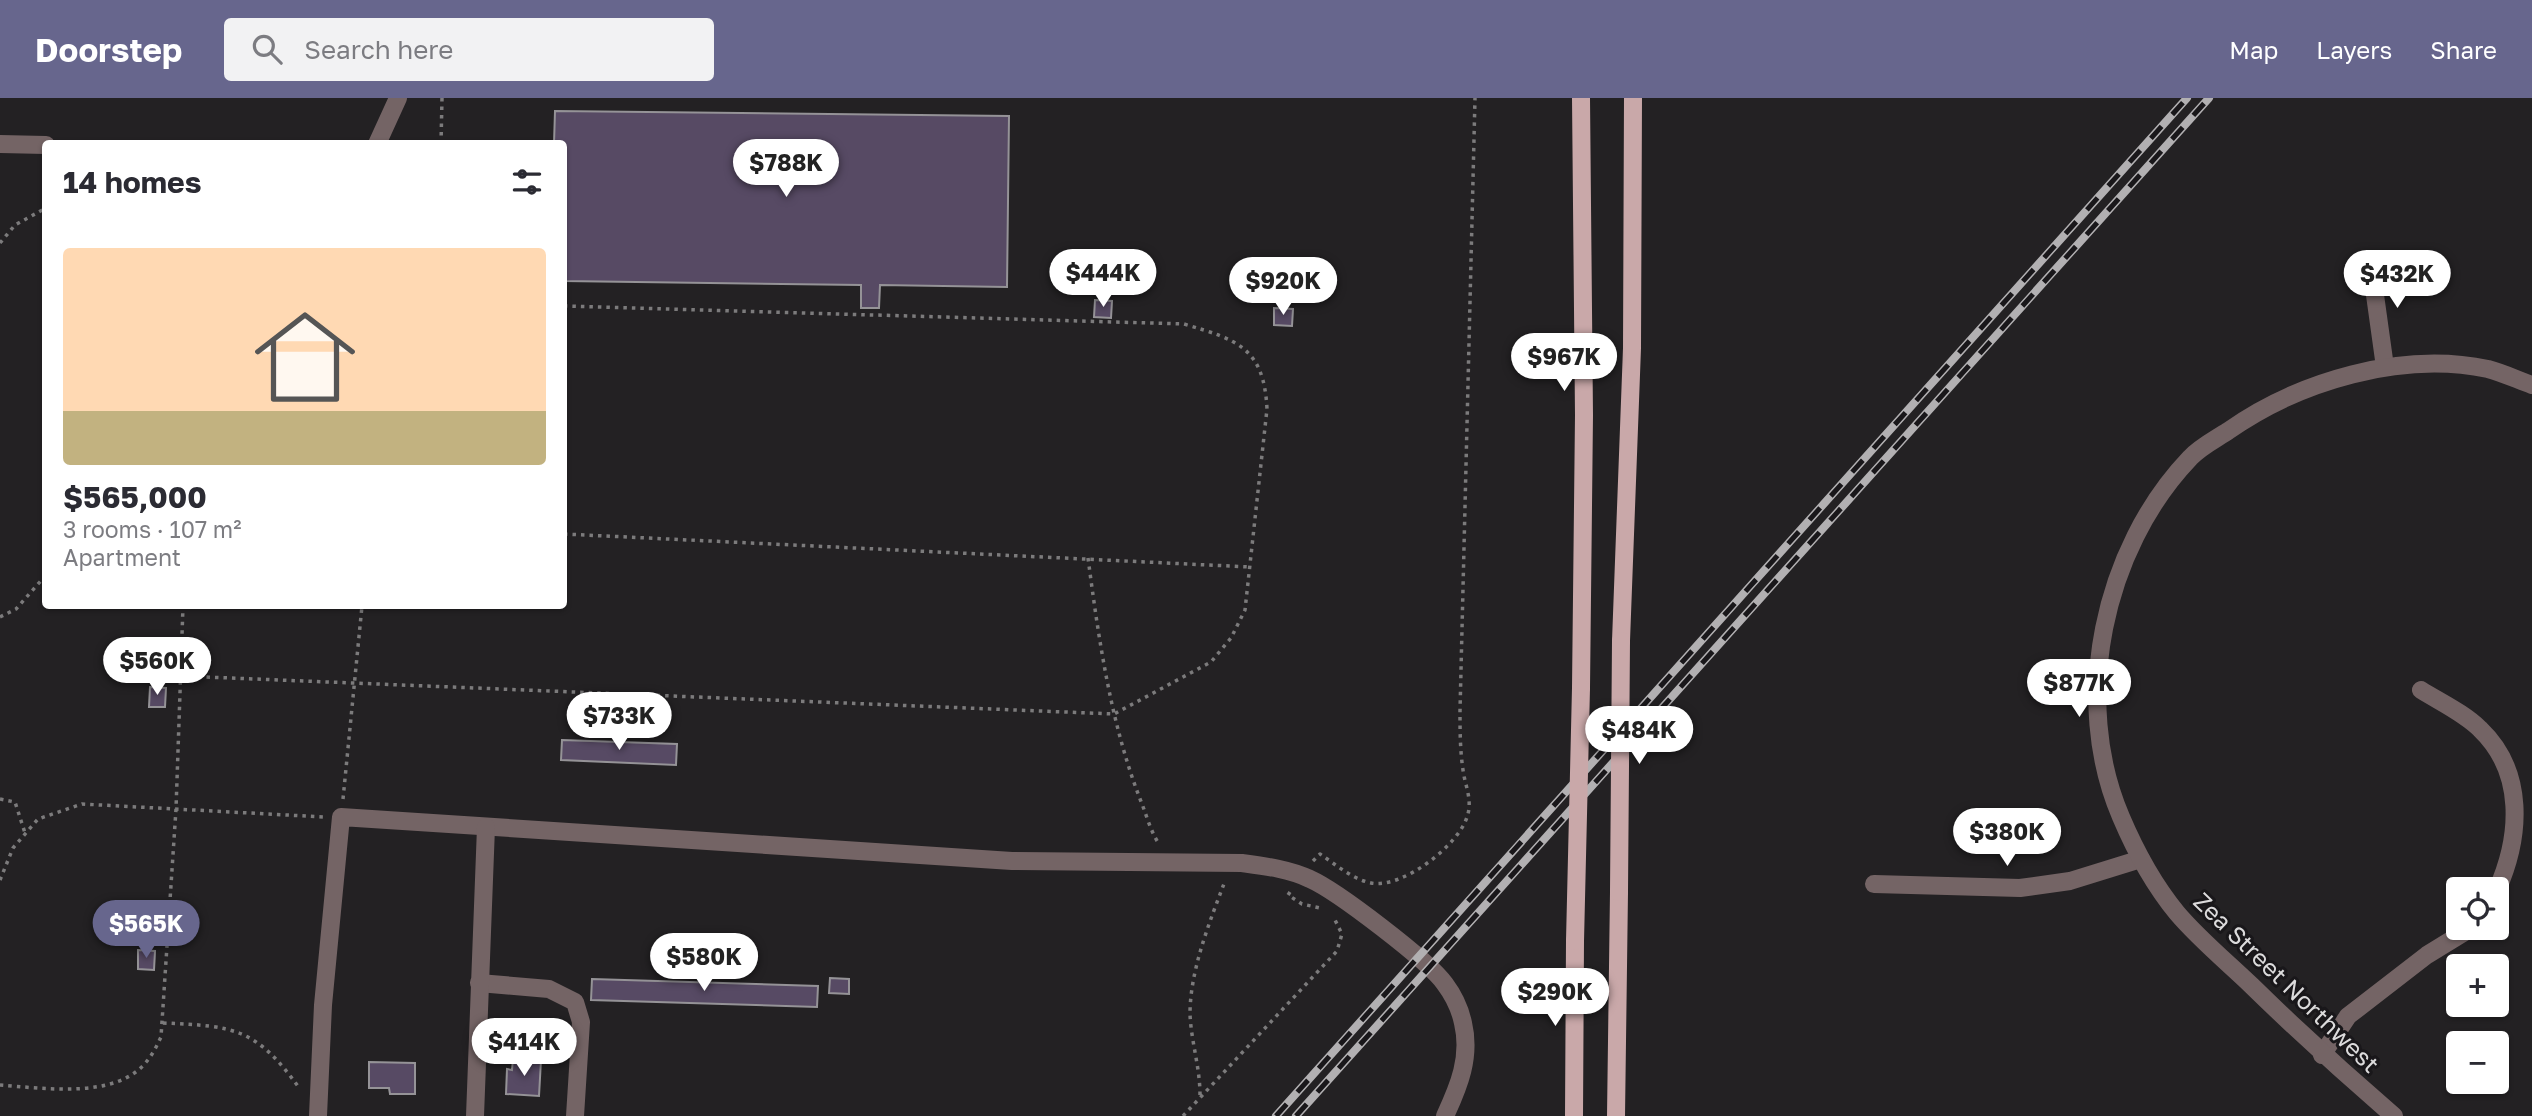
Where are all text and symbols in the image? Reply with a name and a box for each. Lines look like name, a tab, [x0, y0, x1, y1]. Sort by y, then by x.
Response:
search box	[224, 18, 714, 81]
text: Doorstep	[35, 30, 182, 69]
icon: search	[248, 30, 286, 68]
text: Search here	[304, 34, 453, 65]
text: Map	[2229, 35, 2278, 64]
text: Layers	[2316, 35, 2392, 64]
text: Share	[2430, 35, 2497, 64]
pin: $788K	[737, 140, 835, 199]
text: $788K	[749, 148, 823, 176]
icon: filters	[508, 163, 546, 201]
text: 14 homes	[63, 164, 202, 200]
pin: $444K	[1054, 250, 1152, 309]
pin: $432K	[2348, 250, 2446, 310]
text: $444K	[1065, 258, 1141, 286]
pin: $920K	[1234, 258, 1332, 317]
text: $432K	[2360, 259, 2434, 287]
text: $920K	[1245, 266, 1321, 294]
icon: home	[242, 294, 368, 420]
pin: $967K	[1515, 334, 1613, 393]
text: $967K	[1527, 342, 1601, 370]
text: $565,000	[63, 479, 207, 515]
text: 3 rooms · 107 m²	[63, 515, 241, 543]
text: Apartment	[63, 543, 181, 571]
pin: $560K	[108, 638, 206, 697]
text: $560K	[119, 646, 195, 674]
pin: $877K	[2030, 660, 2128, 719]
text: $877K	[2043, 668, 2115, 696]
pin: $733K	[570, 692, 668, 752]
text: $733K	[583, 701, 655, 729]
pin: $484K	[1590, 706, 1688, 766]
text: $484K	[1601, 715, 1677, 743]
pin: $380K	[1958, 808, 2056, 868]
text: $380K	[1969, 817, 2045, 845]
map controls	[2446, 877, 2509, 1094]
button: locate	[2446, 877, 2509, 940]
street label: Zea Street Northwest	[2188, 886, 2386, 1078]
pin: $565K	[97, 900, 195, 960]
text: $565K	[109, 909, 183, 937]
pin: $580K	[655, 934, 753, 993]
text: $580K	[666, 942, 742, 970]
button: +	[2446, 954, 2509, 1017]
pin: $290K	[1506, 968, 1604, 1028]
text: $290K	[1517, 977, 1593, 1005]
pin: $414K	[475, 1018, 573, 1078]
text: $414K	[488, 1027, 560, 1055]
button: −	[2446, 1031, 2509, 1094]

